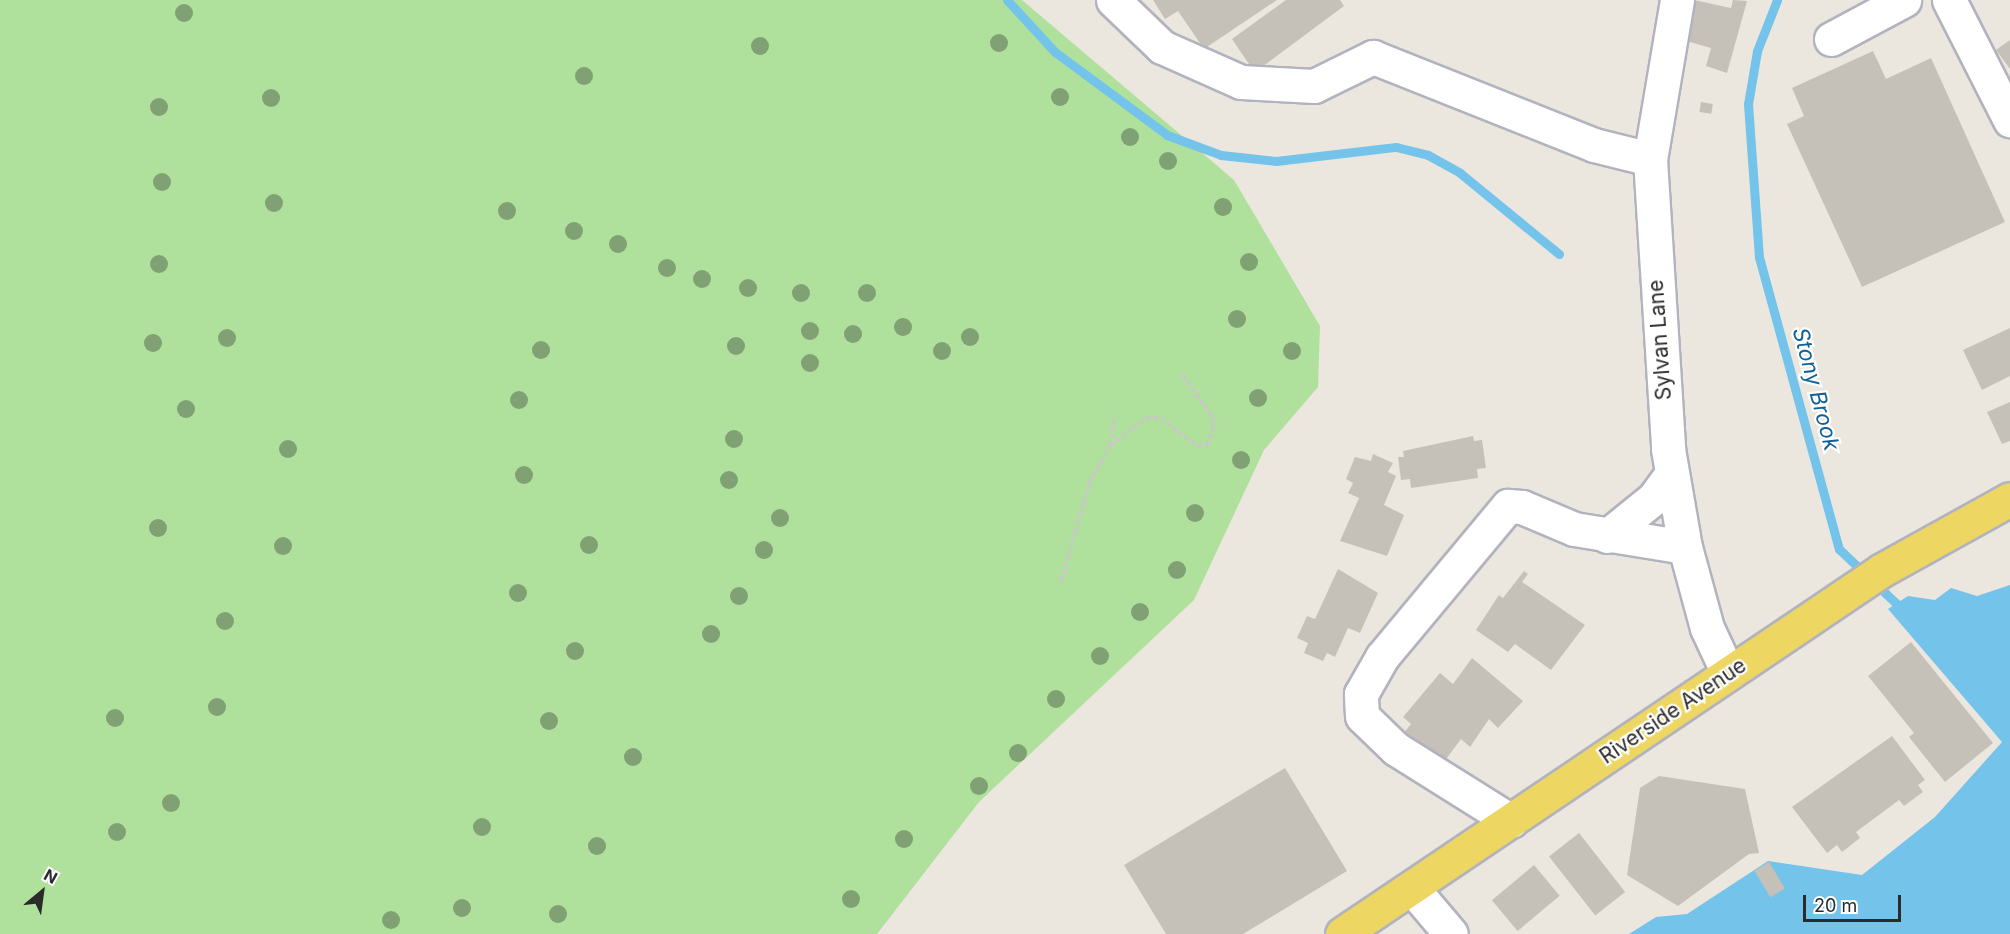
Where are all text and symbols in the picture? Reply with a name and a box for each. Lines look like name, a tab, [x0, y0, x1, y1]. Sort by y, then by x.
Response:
street label: Sylvan Lane	[1643, 279, 1677, 401]
water label: Stony Brook	[1787, 325, 1845, 453]
street label: Riverside Avenue	[1595, 653, 1751, 769]
north arrow	[12, 862, 72, 922]
text: N	[41, 865, 61, 888]
scale bar	[1806, 883, 1904, 921]
text: 20 m	[1814, 895, 1857, 916]

